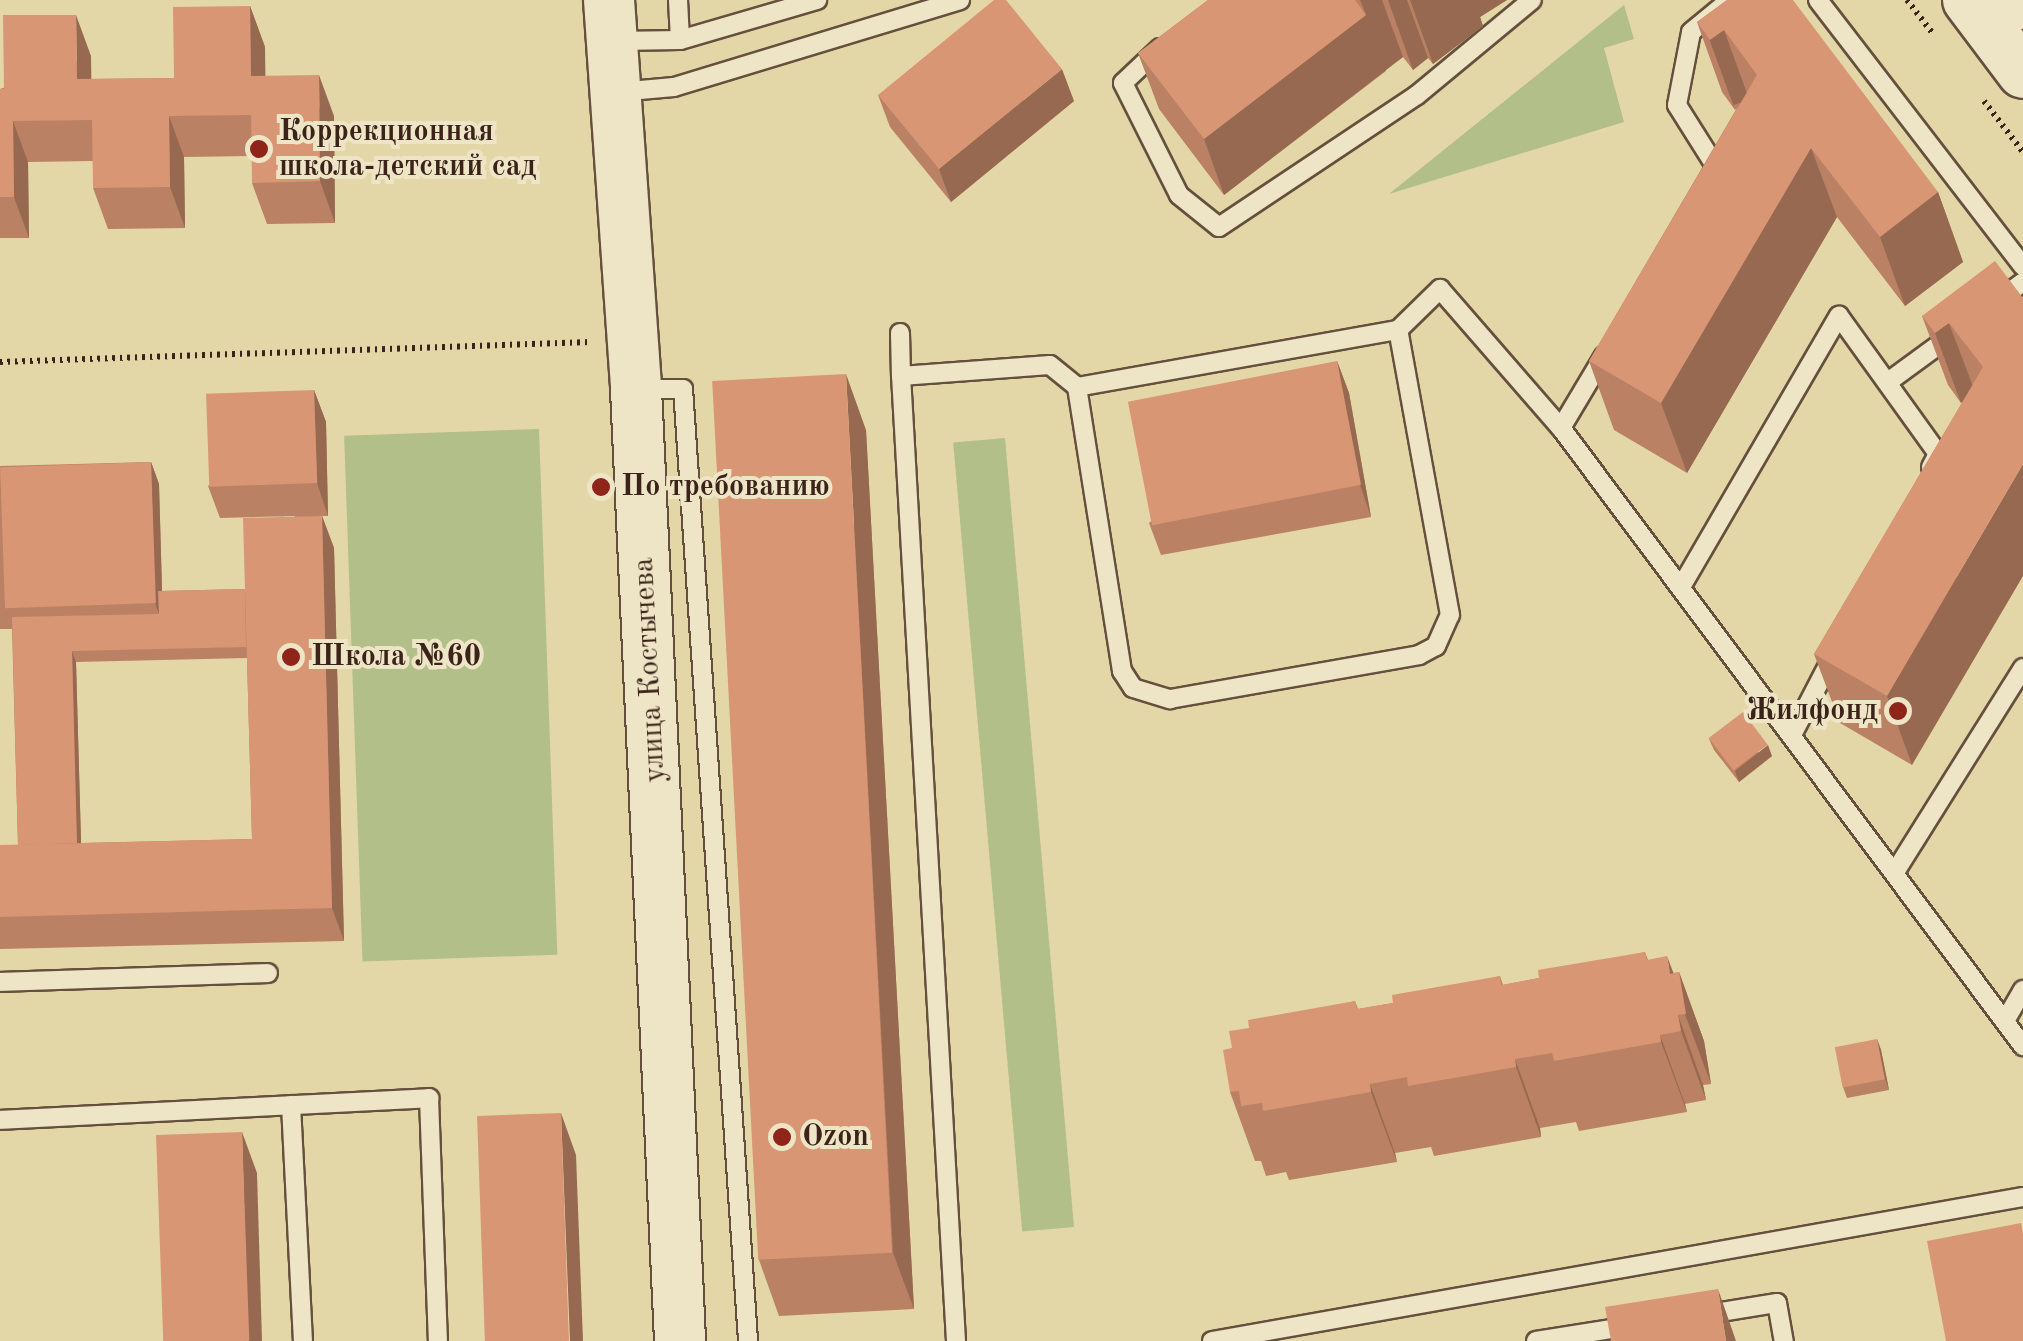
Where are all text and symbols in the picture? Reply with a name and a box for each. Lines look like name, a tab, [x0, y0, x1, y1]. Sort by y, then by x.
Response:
place label: Коррекционная школа-детский сад	[279, 114, 537, 184]
marker: Коррекционная школа-детский сад	[248, 138, 270, 160]
place label: По требованию	[621, 469, 830, 505]
marker: По требованию	[590, 476, 612, 498]
street label: улица Костычева	[626, 557, 674, 783]
place label: Школа №60	[311, 639, 481, 675]
marker: Школа №60	[280, 646, 302, 668]
place label: Жилфонд	[1747, 693, 1878, 729]
marker: Жилфонд	[1887, 700, 1909, 722]
place label: Ozon	[802, 1119, 869, 1155]
marker: Ozon	[771, 1126, 793, 1148]

